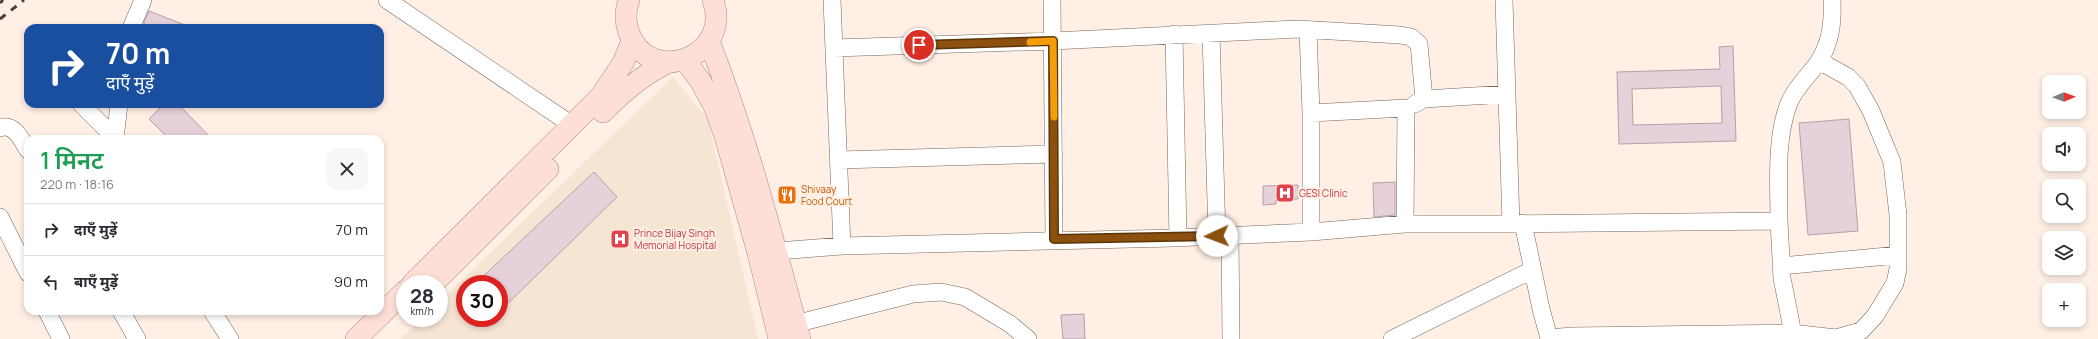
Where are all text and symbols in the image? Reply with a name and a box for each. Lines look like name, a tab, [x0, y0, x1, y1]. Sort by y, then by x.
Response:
pin	[902, 28, 936, 62]
text: 70 m	[106, 34, 170, 72]
icon: arrive	[908, 34, 930, 56]
icon: right	[40, 40, 92, 92]
text: दाएँ मुड़ें	[106, 70, 154, 94]
north arrow	[2042, 75, 2086, 119]
map controls	[2042, 75, 2086, 327]
button: sound	[2042, 127, 2086, 171]
text: 1 मिनट	[40, 143, 104, 176]
button: close	[326, 148, 368, 190]
text: 220 m · 18:16	[40, 175, 114, 193]
button: search	[2042, 179, 2086, 223]
place label: Shivaay Food Court	[801, 182, 852, 208]
hospital icon: GESI Clinic	[1274, 182, 1296, 204]
restaurant icon: Shivaay Food Court	[776, 184, 798, 206]
place label: GESI Clinic	[1299, 186, 1348, 200]
position arrow	[1196, 215, 1238, 257]
icon: right	[40, 219, 62, 241]
text: दाएँ मुड़ें	[74, 219, 117, 240]
text: 70 m	[336, 219, 368, 240]
place label: Prince Bijay Singh Memorial Hospital	[634, 226, 716, 252]
hospital icon: Prince Bijay Singh Memorial Hospital	[609, 228, 631, 250]
button: layers	[2042, 231, 2086, 275]
icon: left	[40, 271, 62, 293]
text: बाएँ मुड़ें	[74, 271, 118, 292]
text: 90 m	[334, 271, 368, 292]
speed limit sign: 30	[456, 275, 508, 327]
text: 28	[410, 282, 434, 309]
button: +	[2042, 283, 2086, 327]
text: km/h	[410, 304, 434, 318]

